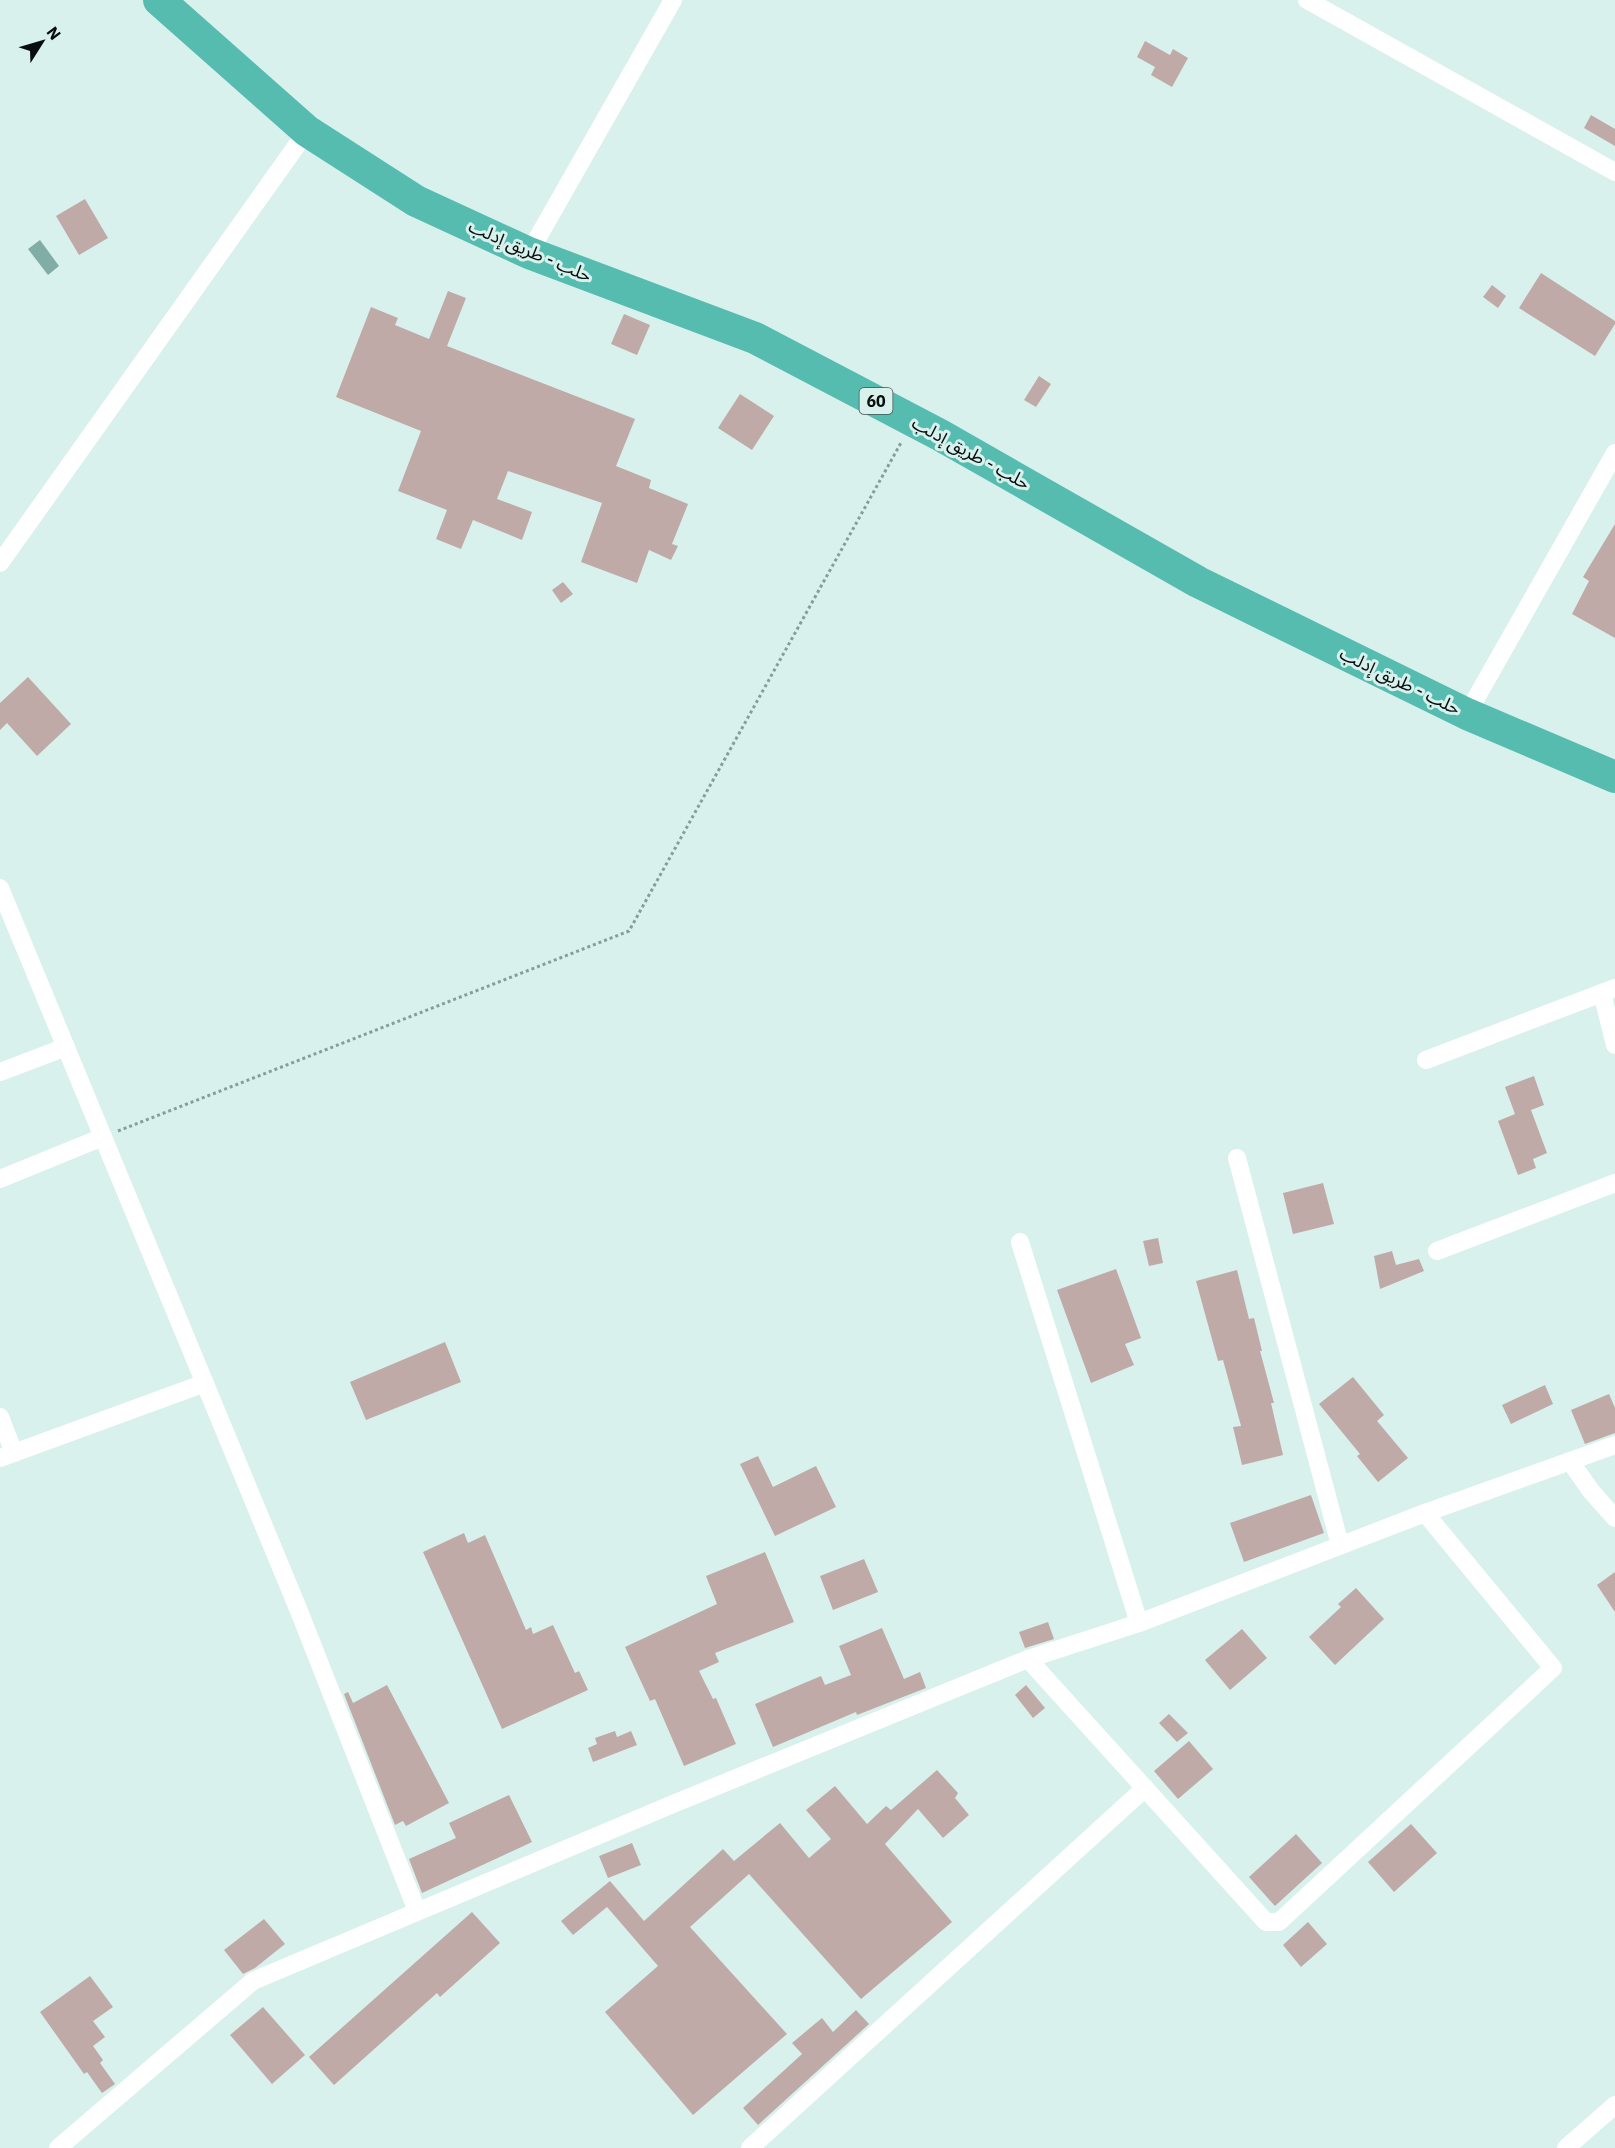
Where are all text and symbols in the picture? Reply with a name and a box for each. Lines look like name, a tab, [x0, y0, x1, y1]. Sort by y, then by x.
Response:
north arrow	[12, 12, 72, 72]
text: N	[43, 22, 65, 44]
street label: حلب - طريق إدلب	[465, 214, 595, 288]
road number: 60	[860, 388, 892, 414]
street label: حلب - طريق إدلب	[908, 411, 1034, 495]
street label: حلب - طريق إدلب	[1336, 641, 1464, 721]

